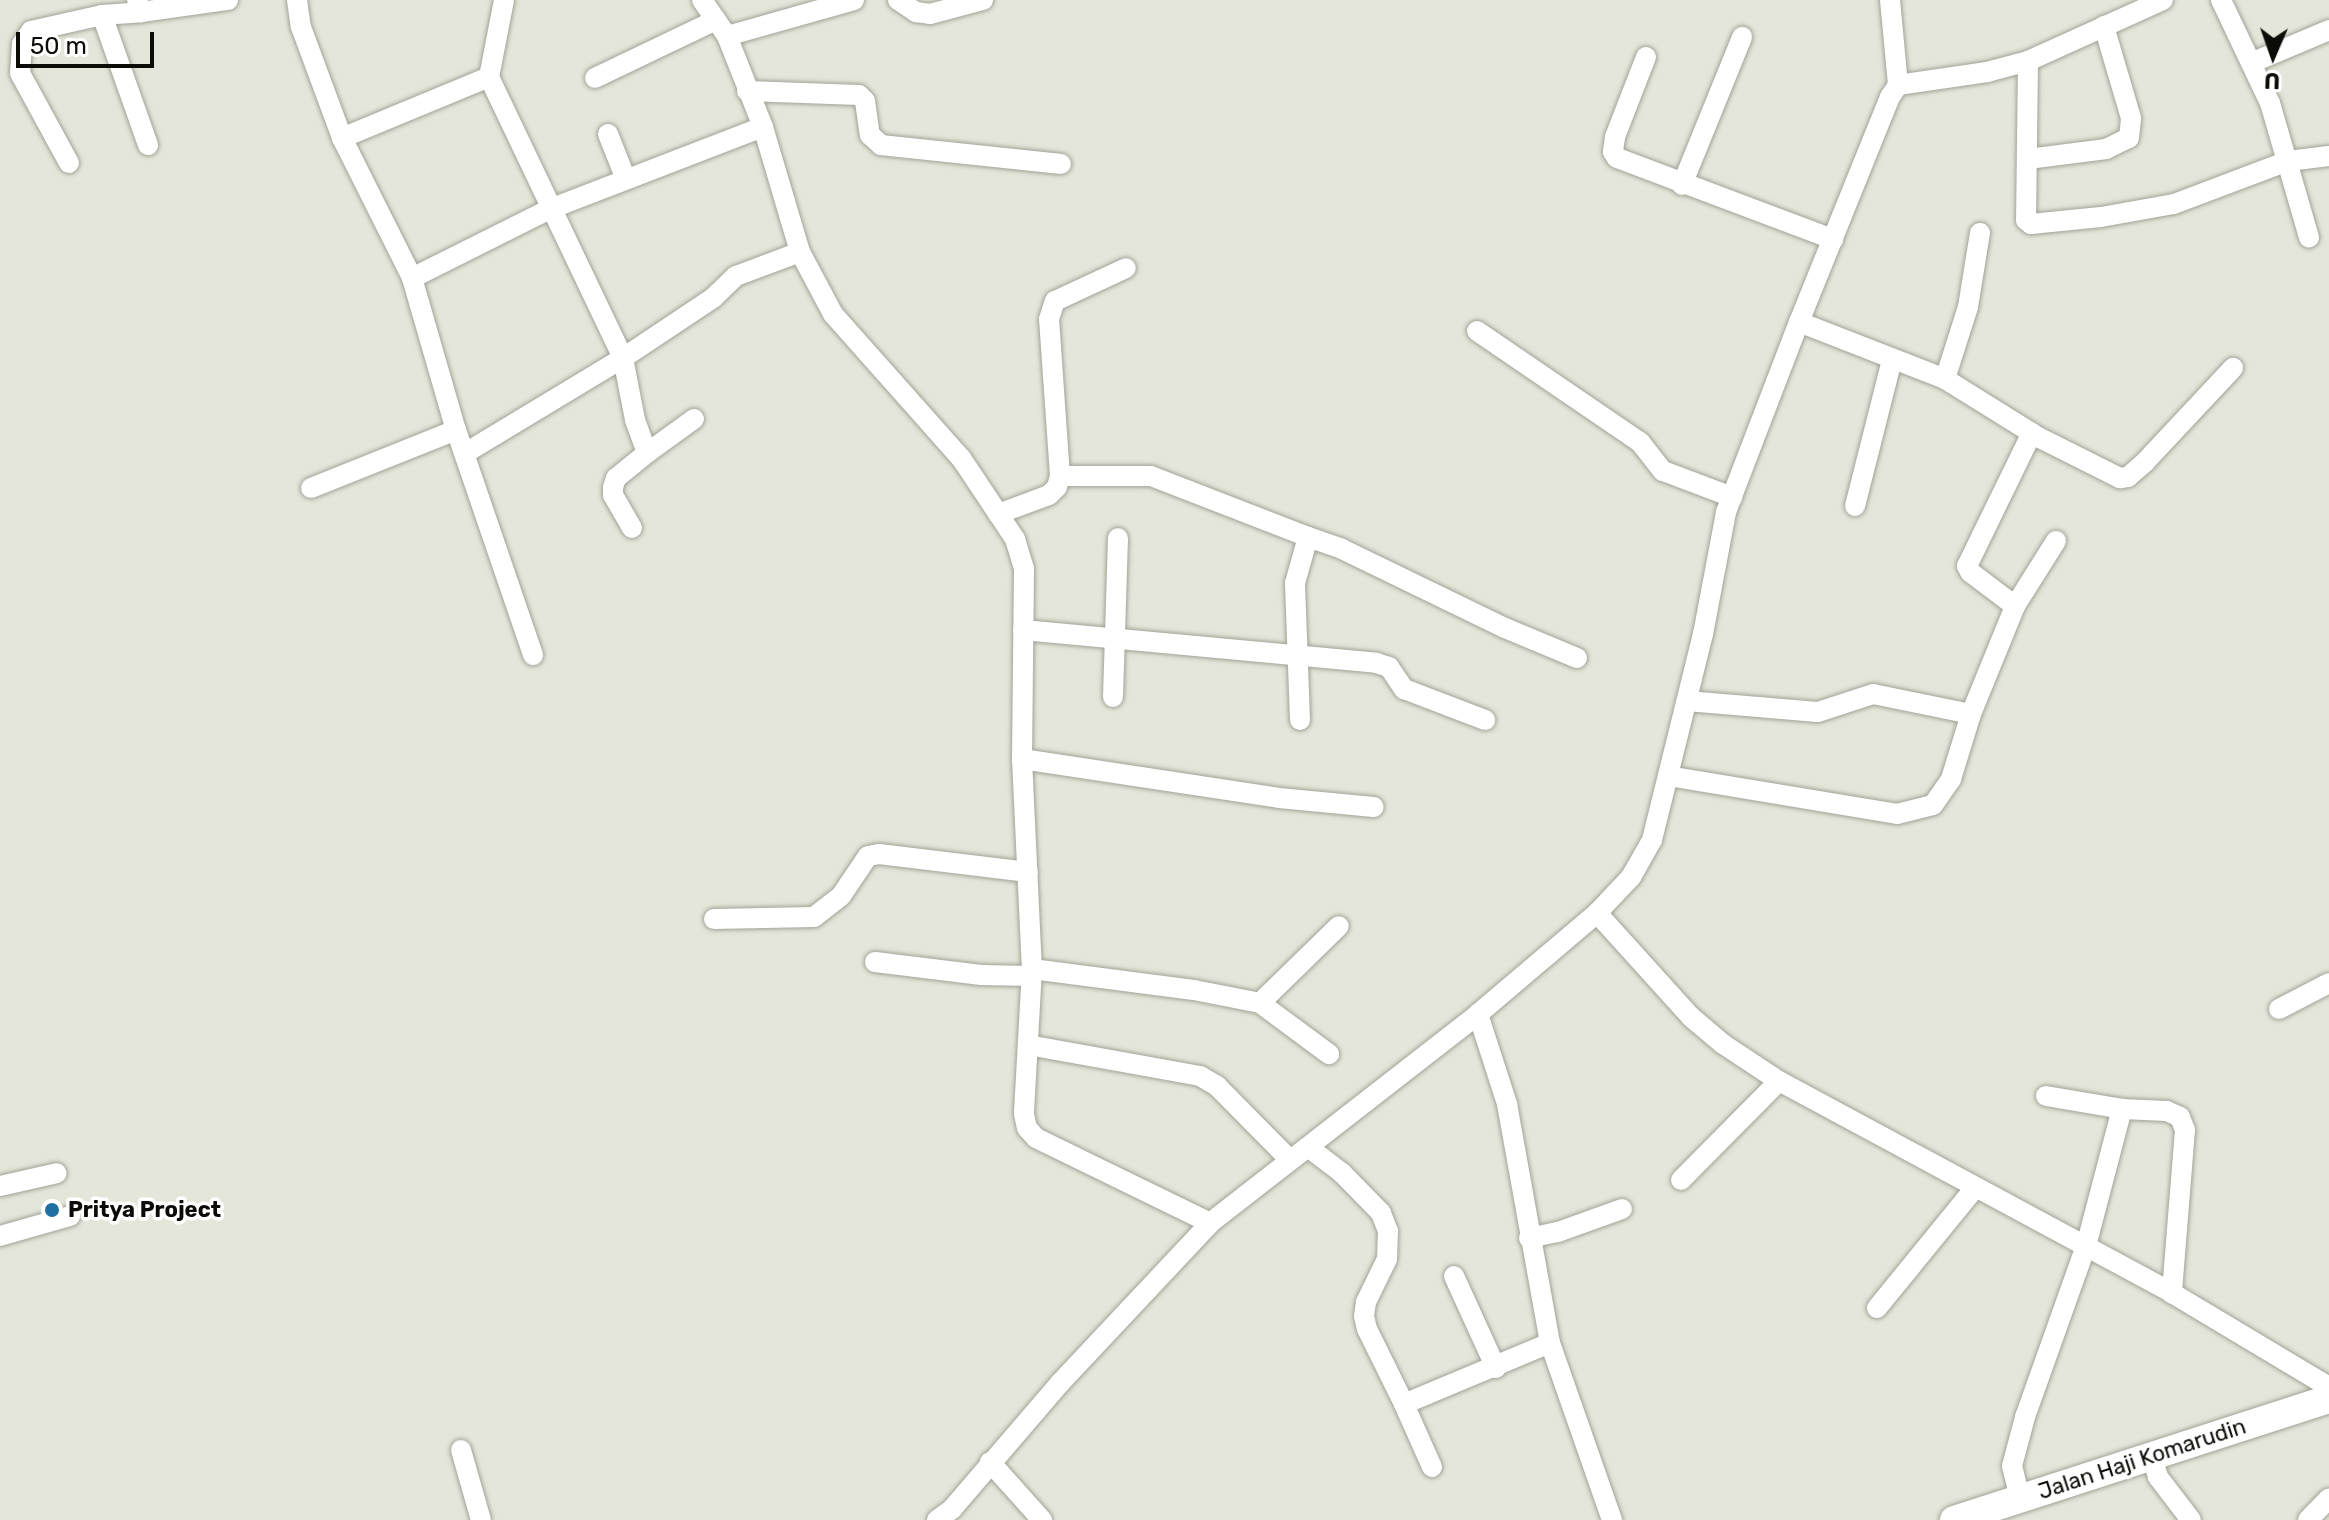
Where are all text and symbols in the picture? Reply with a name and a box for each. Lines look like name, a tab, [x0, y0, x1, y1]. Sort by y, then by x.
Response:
scale bar	[20, 16, 158, 66]
north arrow	[2233, 16, 2313, 96]
text: 50 m	[30, 32, 87, 60]
text: U	[2264, 67, 2281, 94]
place label: Pritya Project	[68, 1197, 221, 1223]
marker: Pritya Project	[43, 1201, 61, 1219]
street label: Jalan Haji Komarudin	[2035, 1413, 2249, 1505]

